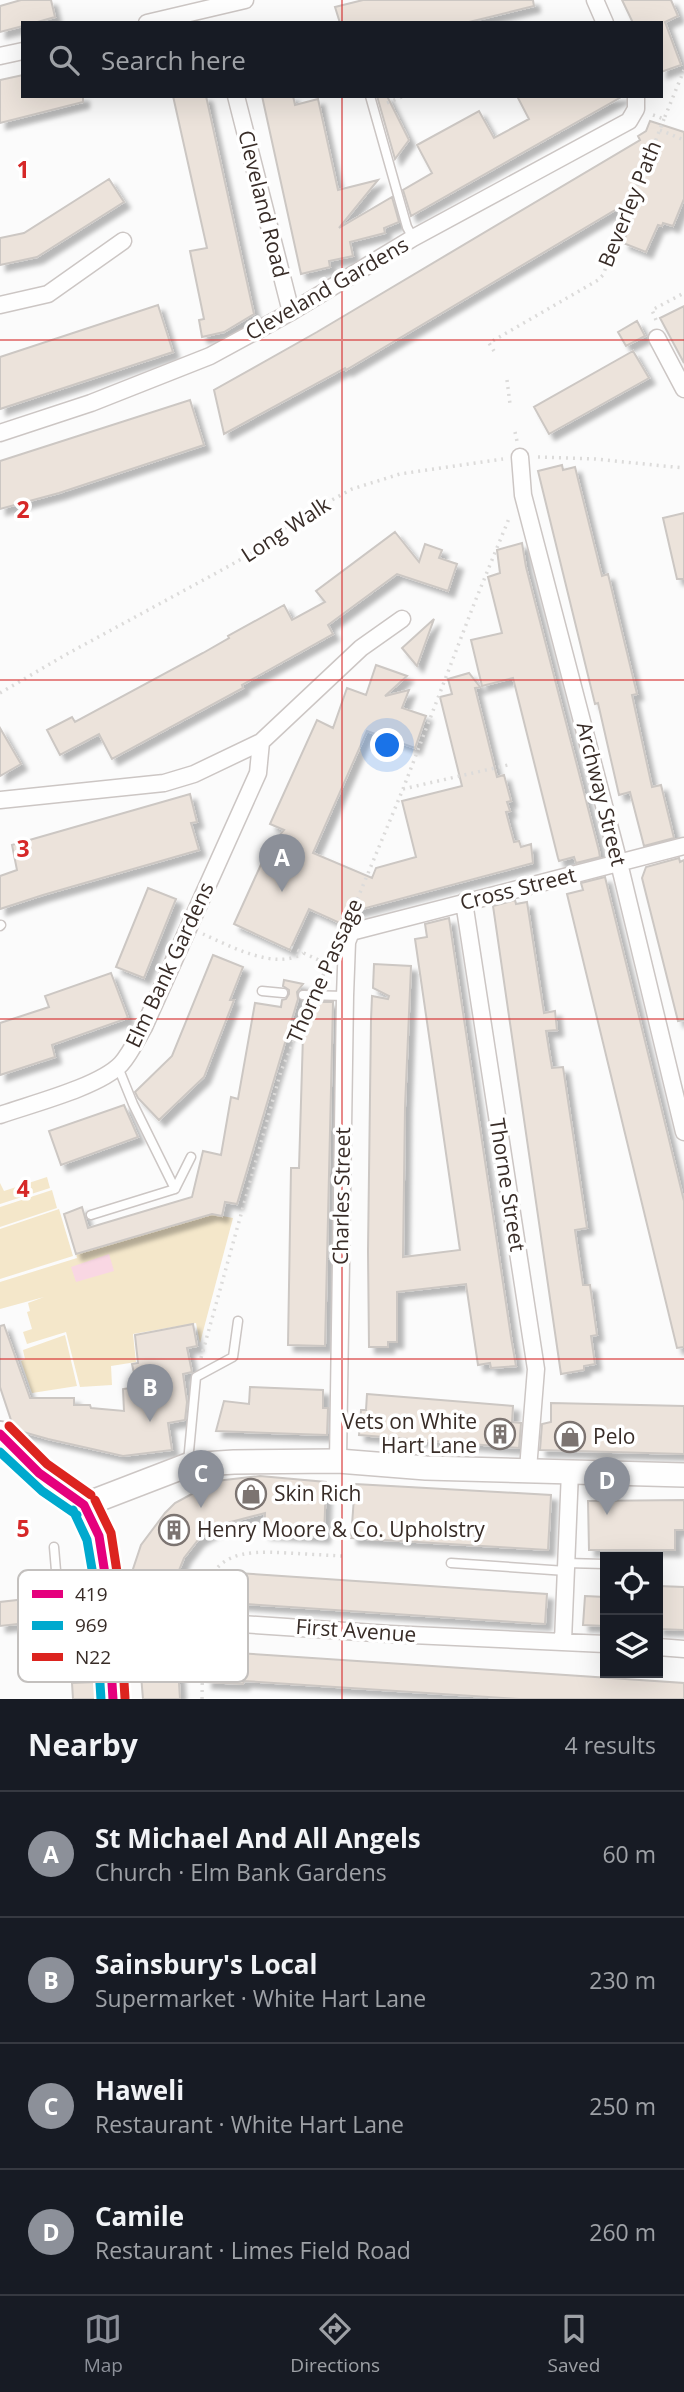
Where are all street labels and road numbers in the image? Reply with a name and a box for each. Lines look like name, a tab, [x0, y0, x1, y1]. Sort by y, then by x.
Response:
street label: Cleveland Road	[232, 127, 296, 280]
street label: Beverley Path	[591, 136, 667, 271]
street label: Cleveland Gardens	[240, 230, 413, 346]
street label: Long Walk	[236, 490, 335, 568]
street label: Archway Street	[571, 719, 633, 869]
street label: Cross Street	[457, 860, 579, 916]
street label: Elm Bank Gardens	[118, 877, 220, 1052]
street label: Thorne Passage	[280, 894, 368, 1047]
street label: Thorne Street	[484, 1116, 532, 1253]
street label: Charles Street	[326, 1127, 356, 1265]
street label: First Avenue	[295, 1612, 417, 1648]

